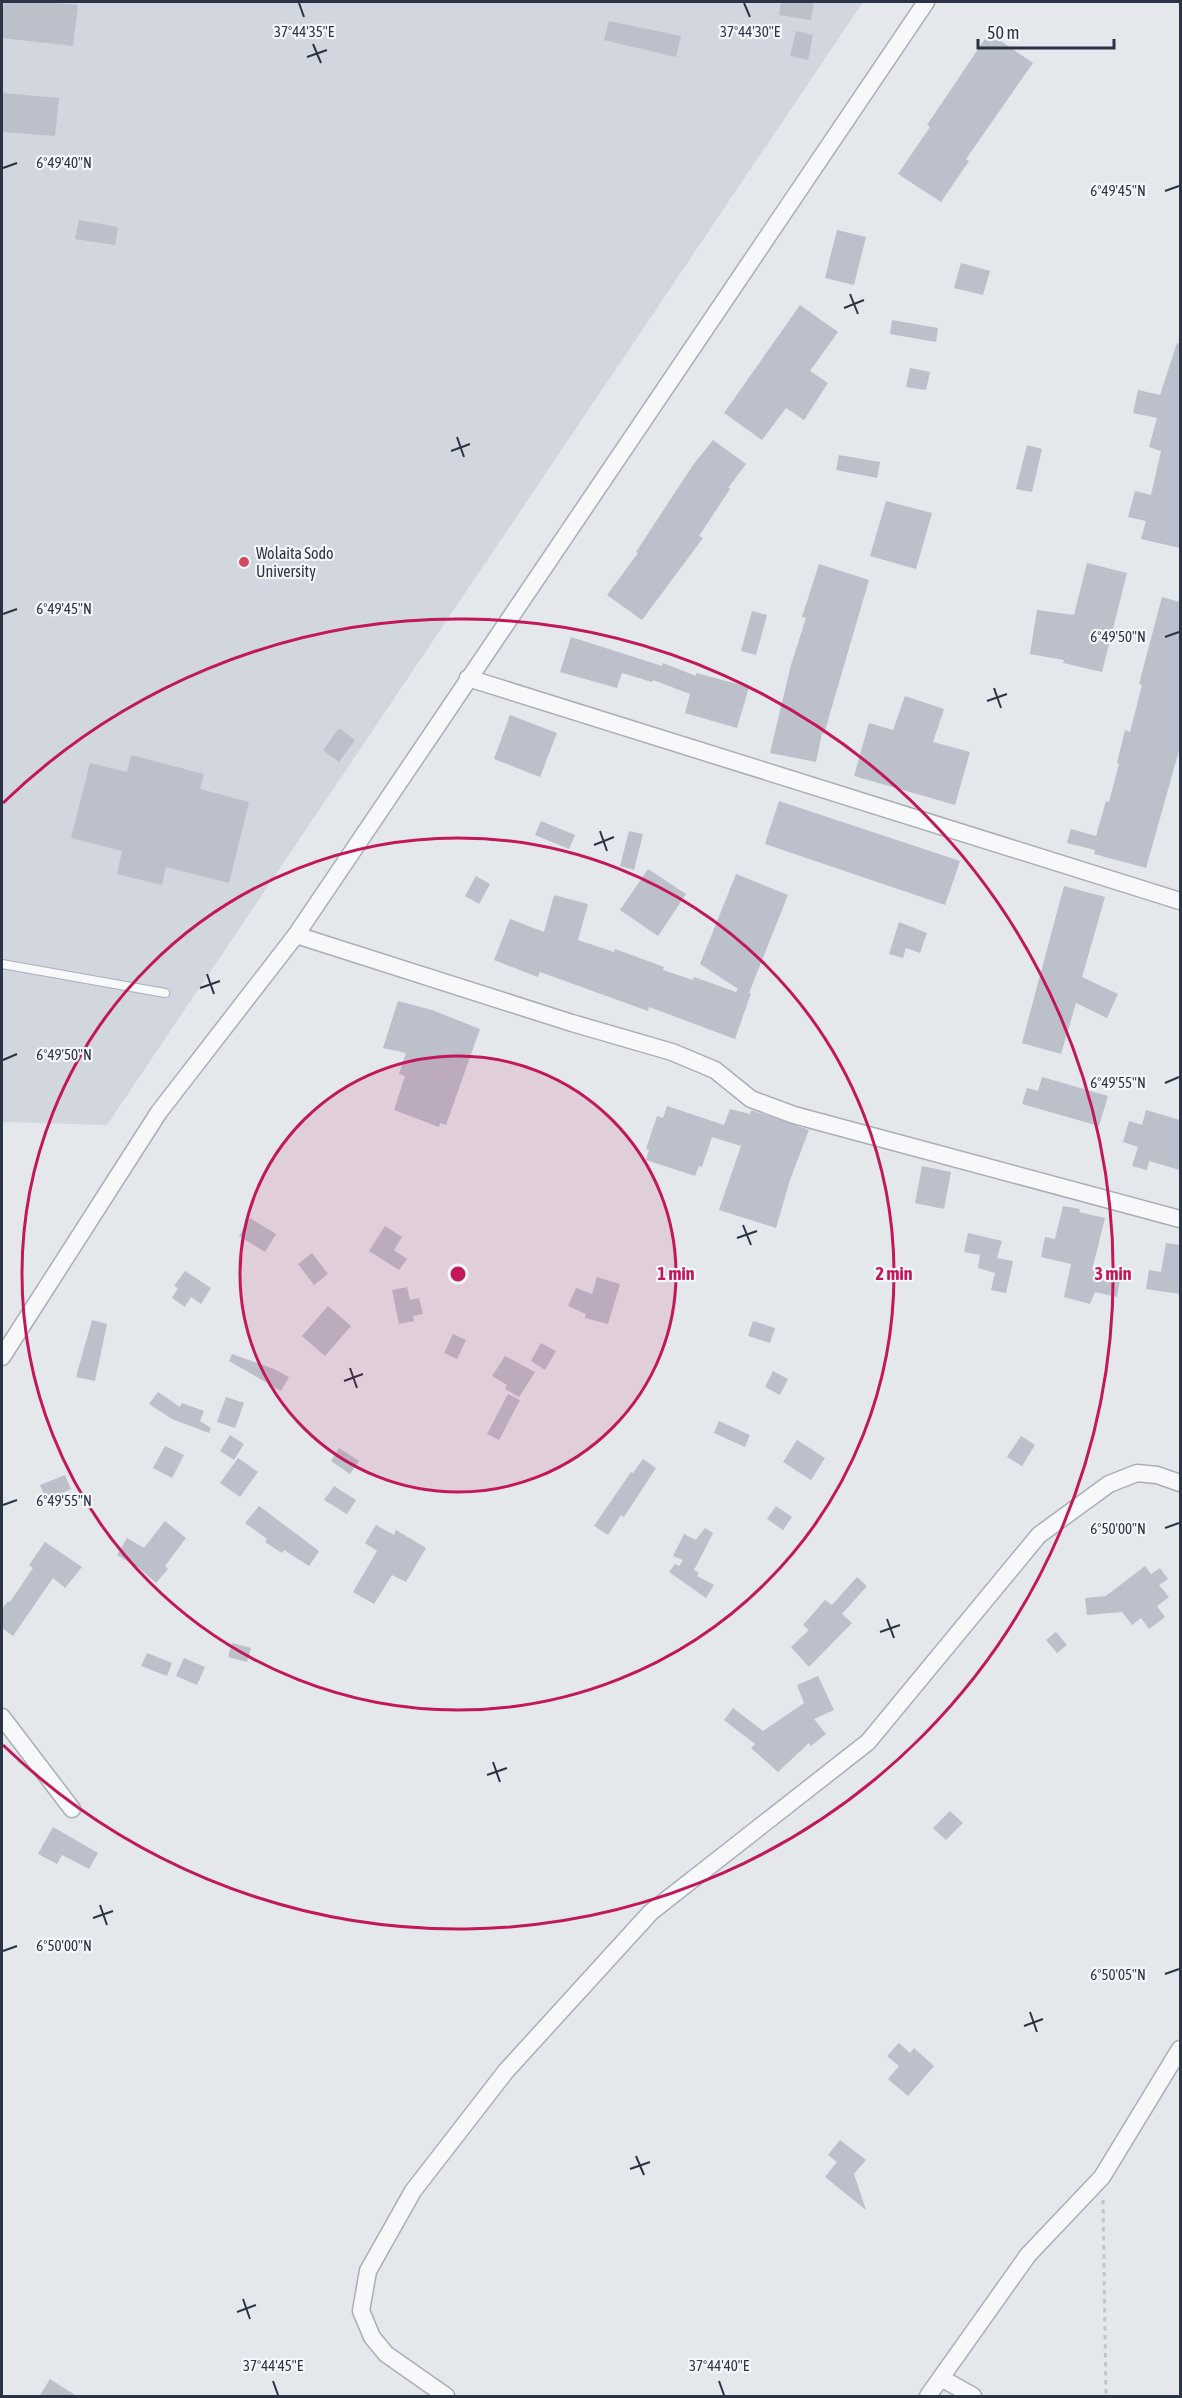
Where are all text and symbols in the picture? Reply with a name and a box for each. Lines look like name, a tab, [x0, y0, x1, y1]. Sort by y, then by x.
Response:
scale bar	[978, 12, 1114, 50]
text: 50 m	[987, 22, 1019, 43]
text: 37°44'35"E	[274, 23, 335, 40]
text: 37°44'30"E	[720, 23, 781, 40]
text: 6°49'40"N	[36, 154, 92, 171]
text: 6°49'45"N	[1090, 182, 1146, 199]
place label: Wolaita Sodo University	[256, 544, 334, 581]
marker: Wolaita Sodo University	[237, 555, 251, 569]
text: 6°49'45"N	[36, 600, 92, 617]
text: 6°49'50"N	[1090, 628, 1146, 645]
text: 6°49'50"N	[36, 1046, 92, 1063]
text: 6°49'55"N	[1090, 1074, 1146, 1091]
text: 1 min	[658, 1263, 695, 1284]
text: 2 min	[876, 1263, 913, 1284]
text: 3 min	[1095, 1263, 1132, 1284]
centre of rings	[448, 1264, 468, 1284]
text: 6°49'55"N	[36, 1492, 92, 1509]
text: 6°50'00"N	[1090, 1520, 1146, 1537]
text: 6°50'00"N	[36, 1937, 92, 1954]
text: 6°50'05"N	[1090, 1966, 1146, 1983]
text: 37°44'45"E	[243, 2357, 304, 2374]
text: 37°44'40"E	[689, 2357, 750, 2374]

